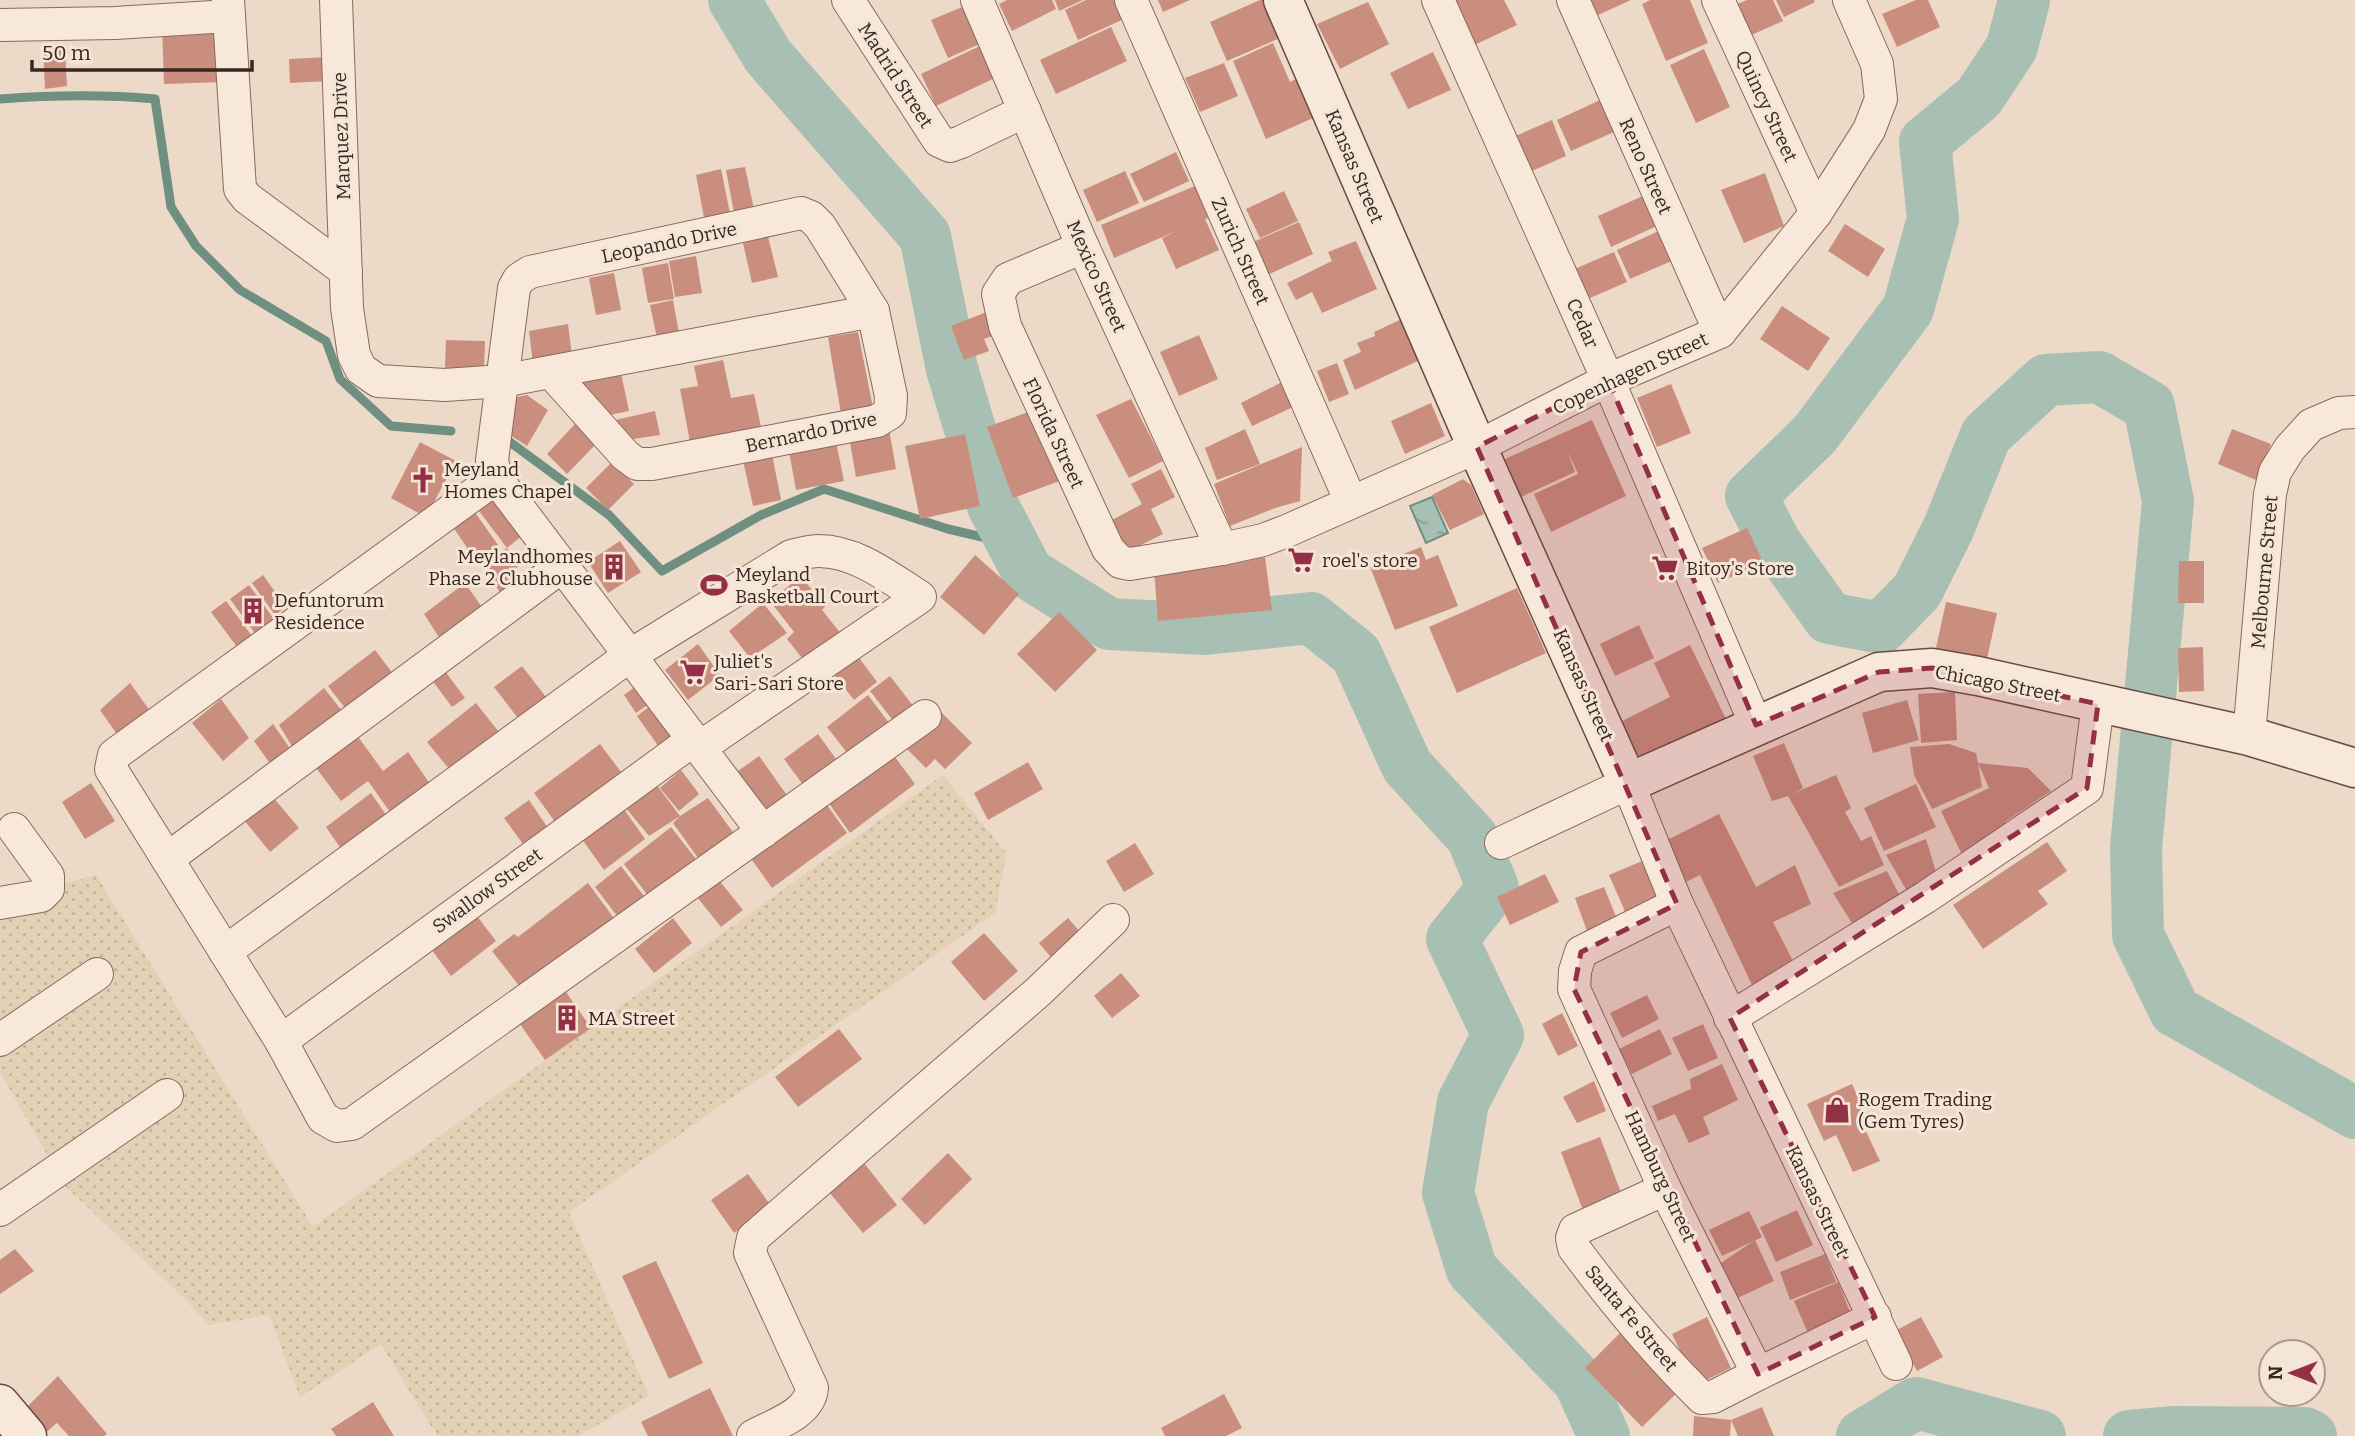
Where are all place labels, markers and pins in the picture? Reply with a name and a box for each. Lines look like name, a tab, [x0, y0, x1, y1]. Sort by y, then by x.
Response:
place label: Meyland Homes Chapel	[444, 458, 572, 503]
church icon: Meyland Homes Chapel	[408, 465, 438, 495]
place label: Meylandhomes Phase 2 Clubhouse	[428, 545, 593, 590]
supermarket icon: roel's store	[1286, 545, 1316, 575]
place label: roel's store	[1322, 549, 1418, 572]
building icon: Meylandhomes Phase 2 Clubhouse	[599, 552, 629, 582]
supermarket icon: Bitoy's Store	[1650, 553, 1680, 583]
place label: Bitoy's Store	[1686, 557, 1794, 580]
place label: Meyland Basketball Court	[735, 563, 879, 608]
sports icon: Meyland Basketball Court	[699, 570, 729, 600]
place label: Defuntorum Residence	[274, 589, 384, 634]
building icon: Defuntorum Residence	[238, 596, 268, 626]
place label: Juliet's Sari-Sari Store	[713, 650, 844, 695]
supermarket icon: Juliet's Sari-Sari Store	[678, 657, 708, 687]
building icon: MA Street	[552, 1003, 582, 1033]
place label: MA Street	[588, 1007, 675, 1030]
place label: Rogem Trading (Gem Tyres)	[1858, 1088, 1993, 1133]
shop icon: Rogem Trading (Gem Tyres)	[1822, 1095, 1852, 1125]

